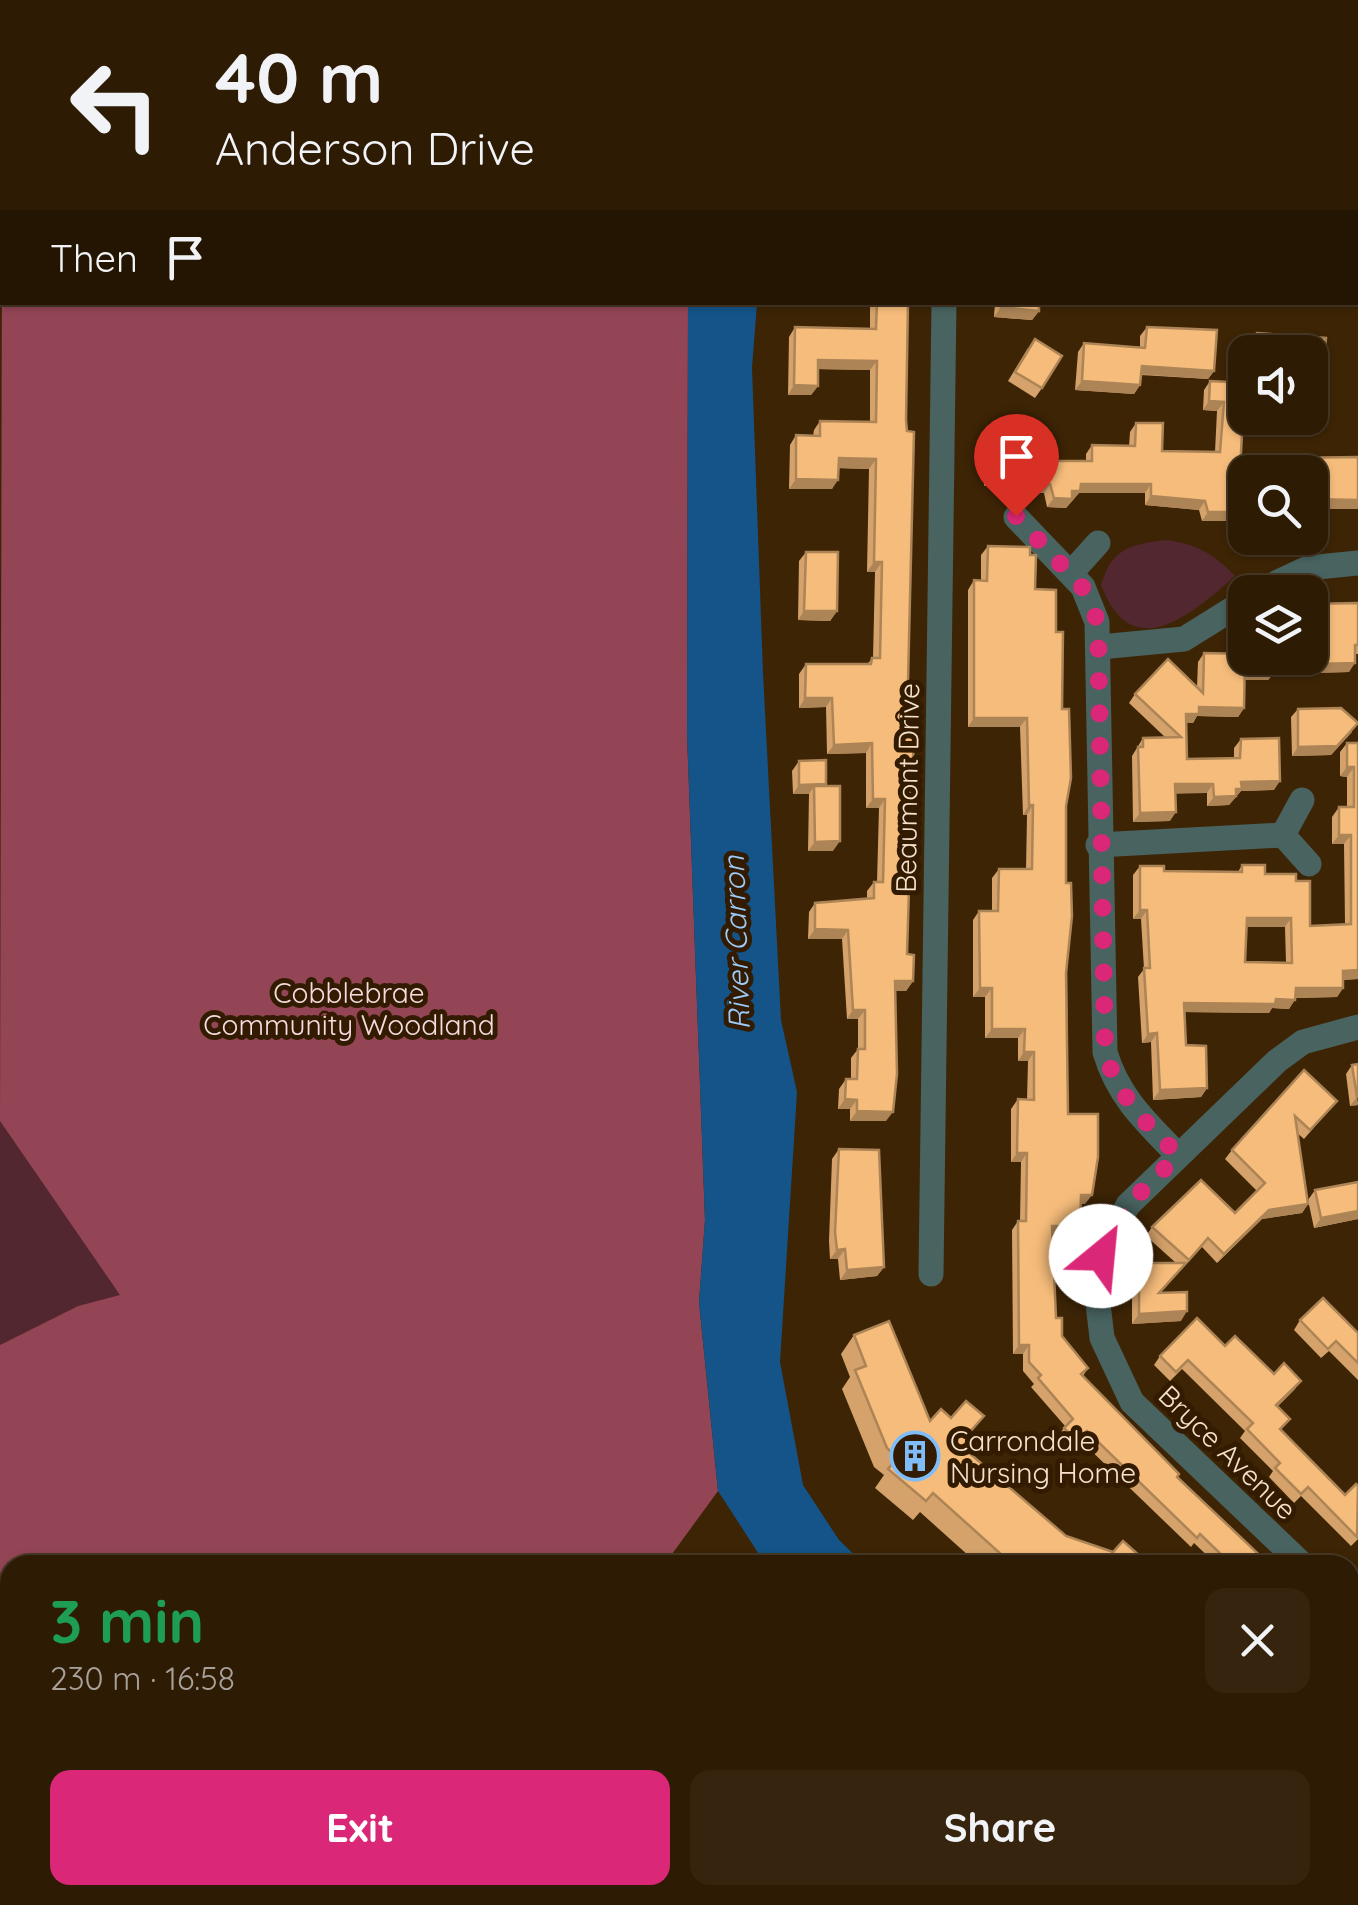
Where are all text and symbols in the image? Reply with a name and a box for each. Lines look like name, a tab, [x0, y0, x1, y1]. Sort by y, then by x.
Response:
text: 40 m	[215, 33, 383, 121]
icon: left	[50, 40, 180, 170]
text: Anderson Drive	[215, 120, 535, 176]
icon: arrive	[158, 230, 213, 285]
text: Then	[50, 234, 138, 282]
map controls	[1228, 335, 1328, 675]
button: sound	[1228, 335, 1328, 435]
pin	[974, 414, 1059, 517]
icon: arrive	[989, 429, 1044, 484]
button: search	[1228, 455, 1328, 555]
button: layers	[1228, 575, 1328, 675]
street label: Beaumont Drive	[888, 683, 926, 893]
water label: River Carron	[714, 854, 758, 1031]
park label: Cobblebrae Community Woodland	[203, 975, 495, 1042]
position arrow	[1049, 1204, 1153, 1308]
street label: Bryce Avenue	[1152, 1377, 1304, 1527]
place label: Carrondale Nursing Home	[950, 1423, 1136, 1490]
building icon: Carrondale Nursing Home	[889, 1430, 941, 1482]
text: 3 min	[50, 1583, 204, 1658]
button: close	[1205, 1588, 1310, 1693]
text: 230 m · 16:58	[50, 1658, 235, 1698]
button: Exit	[50, 1770, 670, 1885]
button: Share	[690, 1770, 1310, 1885]

